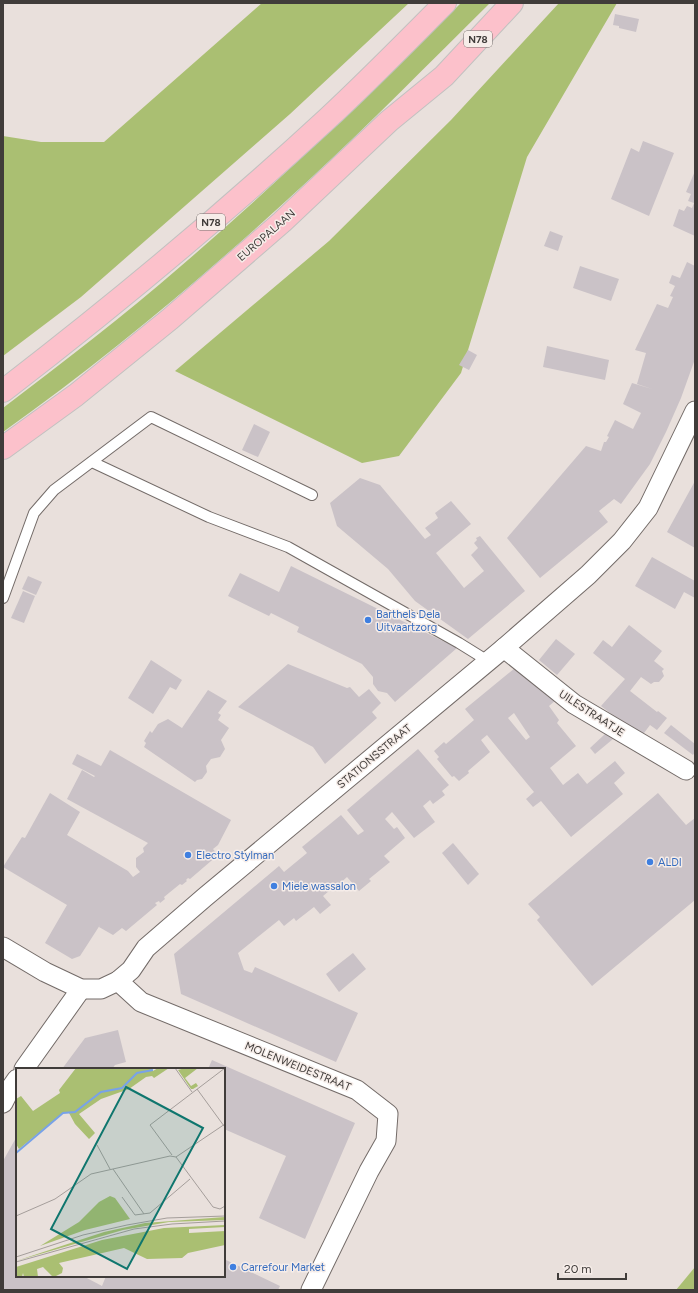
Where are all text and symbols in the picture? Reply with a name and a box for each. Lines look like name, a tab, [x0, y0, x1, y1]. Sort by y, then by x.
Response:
road number: N78	[464, 31, 492, 47]
street label: EUROPALAAN	[235, 207, 298, 264]
road number: N78	[197, 214, 225, 230]
place label: Barthels Dela Uitvaartzorg	[376, 608, 440, 634]
marker: Barthels Dela Uitvaartzorg	[363, 615, 373, 625]
street label: UILESTRAATJE	[556, 687, 627, 739]
street label: STATIONSSTRAAT	[335, 722, 414, 791]
place label: Electro Stylman	[196, 849, 274, 862]
marker: Electro Stylman	[183, 850, 193, 860]
place label: ALDI	[658, 856, 682, 869]
marker: ALDI	[645, 857, 655, 867]
place label: Miele wassalon	[282, 880, 356, 893]
marker: Miele wassalon	[269, 881, 279, 891]
street label: MOLENWEIDESTRAAT	[243, 1039, 353, 1094]
inset map	[16, 1068, 225, 1277]
scale bar	[558, 1255, 626, 1281]
place label: Carrefour Market	[241, 1261, 325, 1274]
marker: Carrefour Market	[228, 1262, 238, 1272]
text: 20 m	[564, 1262, 592, 1276]

